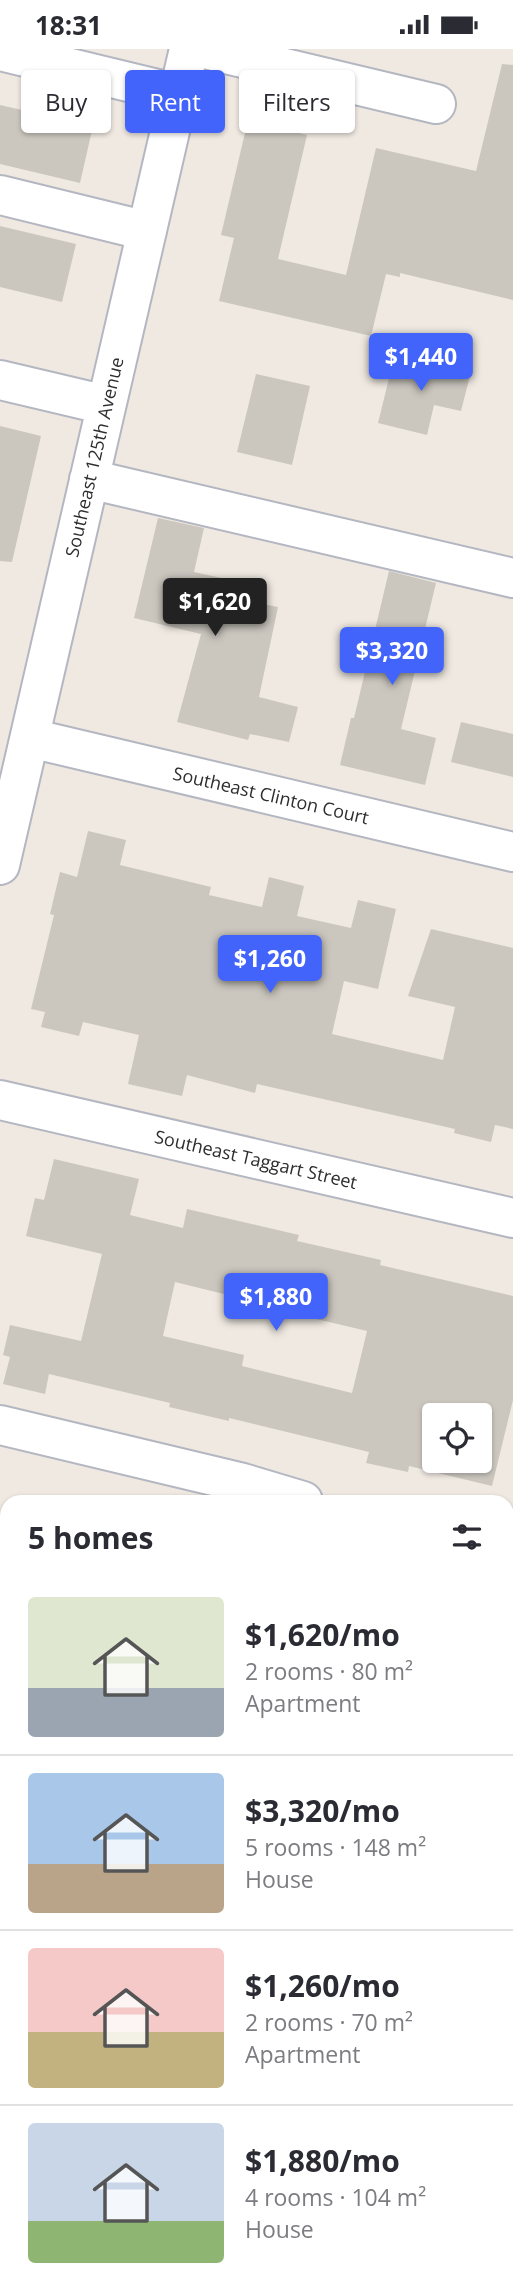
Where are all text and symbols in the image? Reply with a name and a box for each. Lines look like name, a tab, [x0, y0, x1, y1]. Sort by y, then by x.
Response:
text: 18:31	[35, 7, 102, 43]
chip: Buy	[21, 70, 111, 133]
chip: Rent	[125, 70, 225, 133]
chip: Filters	[239, 70, 355, 133]
pin: $1,440	[364, 333, 478, 393]
text: $1,440	[385, 340, 457, 372]
street label: Southeast 125th Avenue	[59, 355, 129, 559]
pin: $1,620	[158, 579, 272, 638]
text: $1,620	[179, 585, 251, 617]
pin: $3,320	[335, 627, 449, 687]
text: $3,320	[356, 634, 428, 666]
street label: Southeast Clinton Court	[171, 761, 371, 829]
pin: $1,260	[213, 935, 327, 995]
text: $1,260	[234, 942, 306, 974]
street label: Southeast Taggart Street	[152, 1124, 360, 1194]
pin: $1,880	[219, 1273, 333, 1333]
text: $1,880	[240, 1280, 312, 1312]
map controls	[422, 1403, 492, 1473]
button: locate	[422, 1403, 492, 1473]
text: 5 homes	[28, 1517, 153, 1558]
icon: filters	[448, 1518, 486, 1556]
text: $1,620/mo	[245, 1614, 400, 1655]
icon: home	[84, 1625, 168, 1709]
text: 2 rooms · 80 m²	[245, 1655, 413, 1687]
text: Apartment	[245, 1687, 361, 1719]
text: $3,320/mo	[245, 1790, 400, 1831]
icon: home	[84, 1801, 168, 1885]
text: 5 rooms · 148 m²	[245, 1831, 426, 1863]
text: House	[245, 1863, 314, 1895]
text: $1,260/mo	[245, 1965, 400, 2006]
icon: home	[84, 1976, 168, 2060]
text: 2 rooms · 70 m²	[245, 2006, 413, 2038]
text: Apartment	[245, 2038, 361, 2070]
text: $1,880/mo	[245, 2140, 400, 2181]
icon: home	[84, 2151, 168, 2235]
text: 4 rooms · 104 m²	[245, 2181, 426, 2213]
text: House	[245, 2213, 314, 2245]

